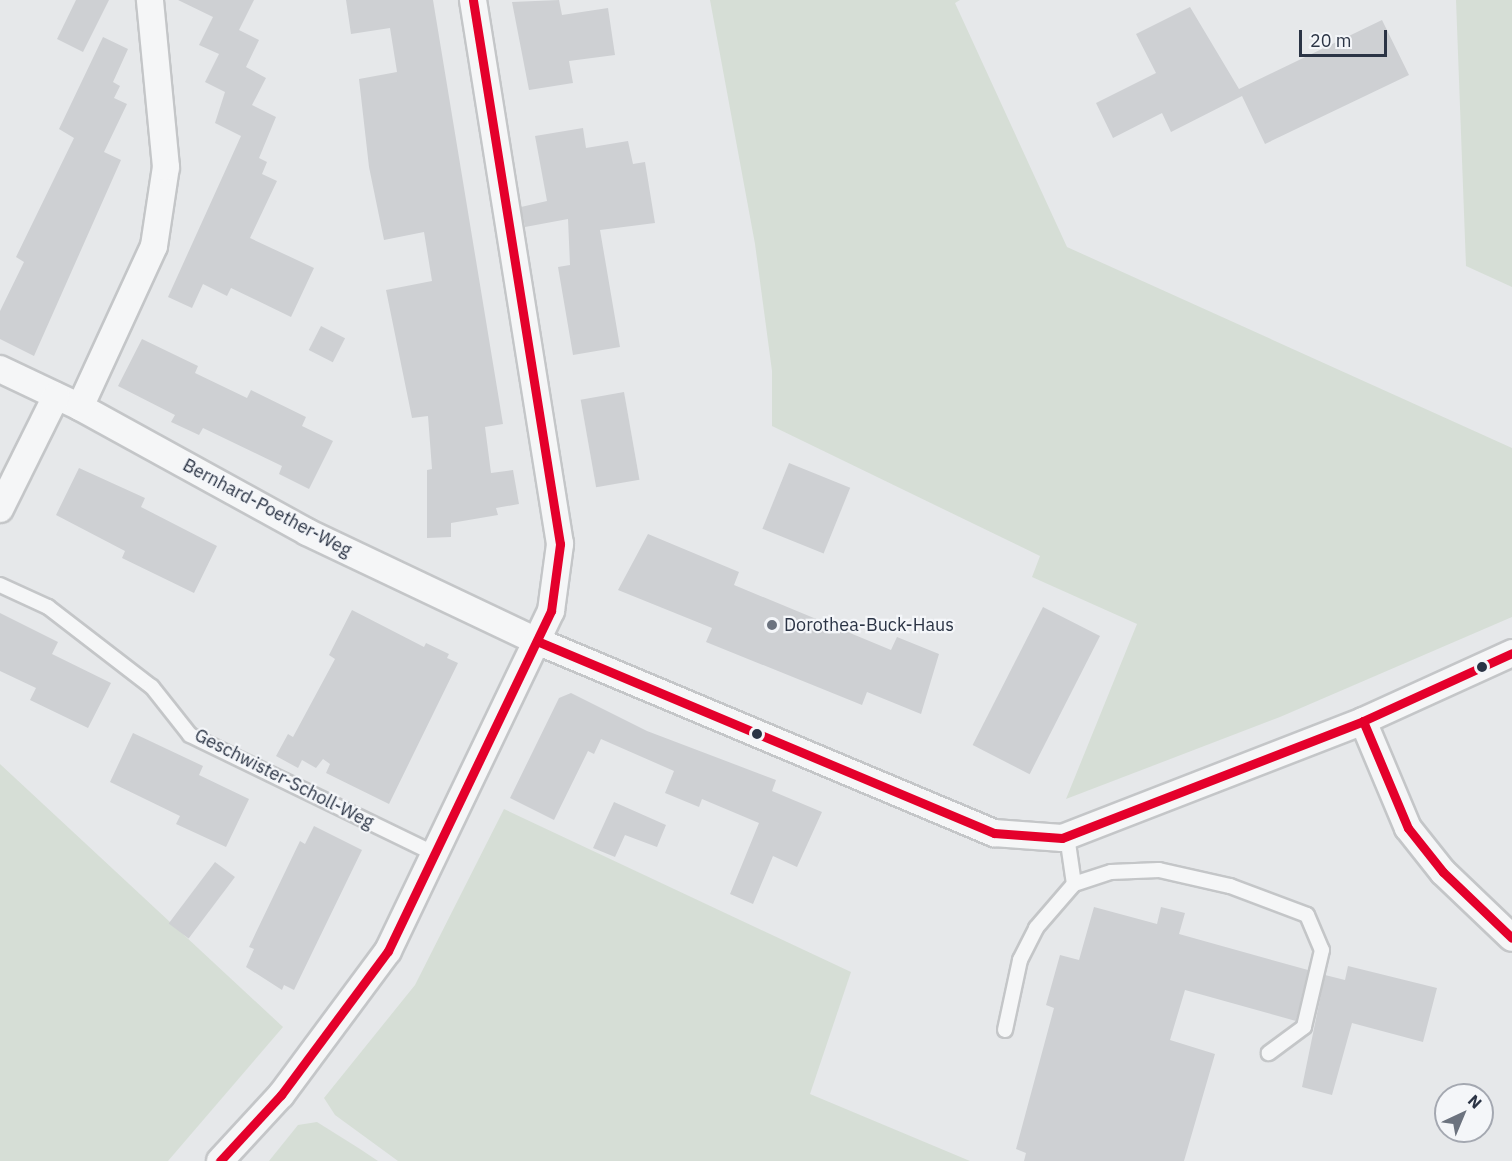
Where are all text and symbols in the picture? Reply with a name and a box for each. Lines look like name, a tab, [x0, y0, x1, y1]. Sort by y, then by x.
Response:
scale bar	[1302, 18, 1390, 56]
text: 20 m	[1310, 29, 1352, 52]
street label: Bernhard-Poether-Weg	[179, 454, 355, 562]
place label: Dorothea-Buck-Haus	[784, 614, 954, 636]
marker: Dorothea-Buck-Haus	[765, 618, 779, 632]
unlabelled marker	[1476, 661, 1488, 673]
street label: Geschwister-Scholl-Weg	[191, 724, 377, 834]
unlabelled marker	[751, 728, 763, 740]
north arrow	[1434, 1083, 1494, 1143]
text: N	[1464, 1090, 1486, 1113]

